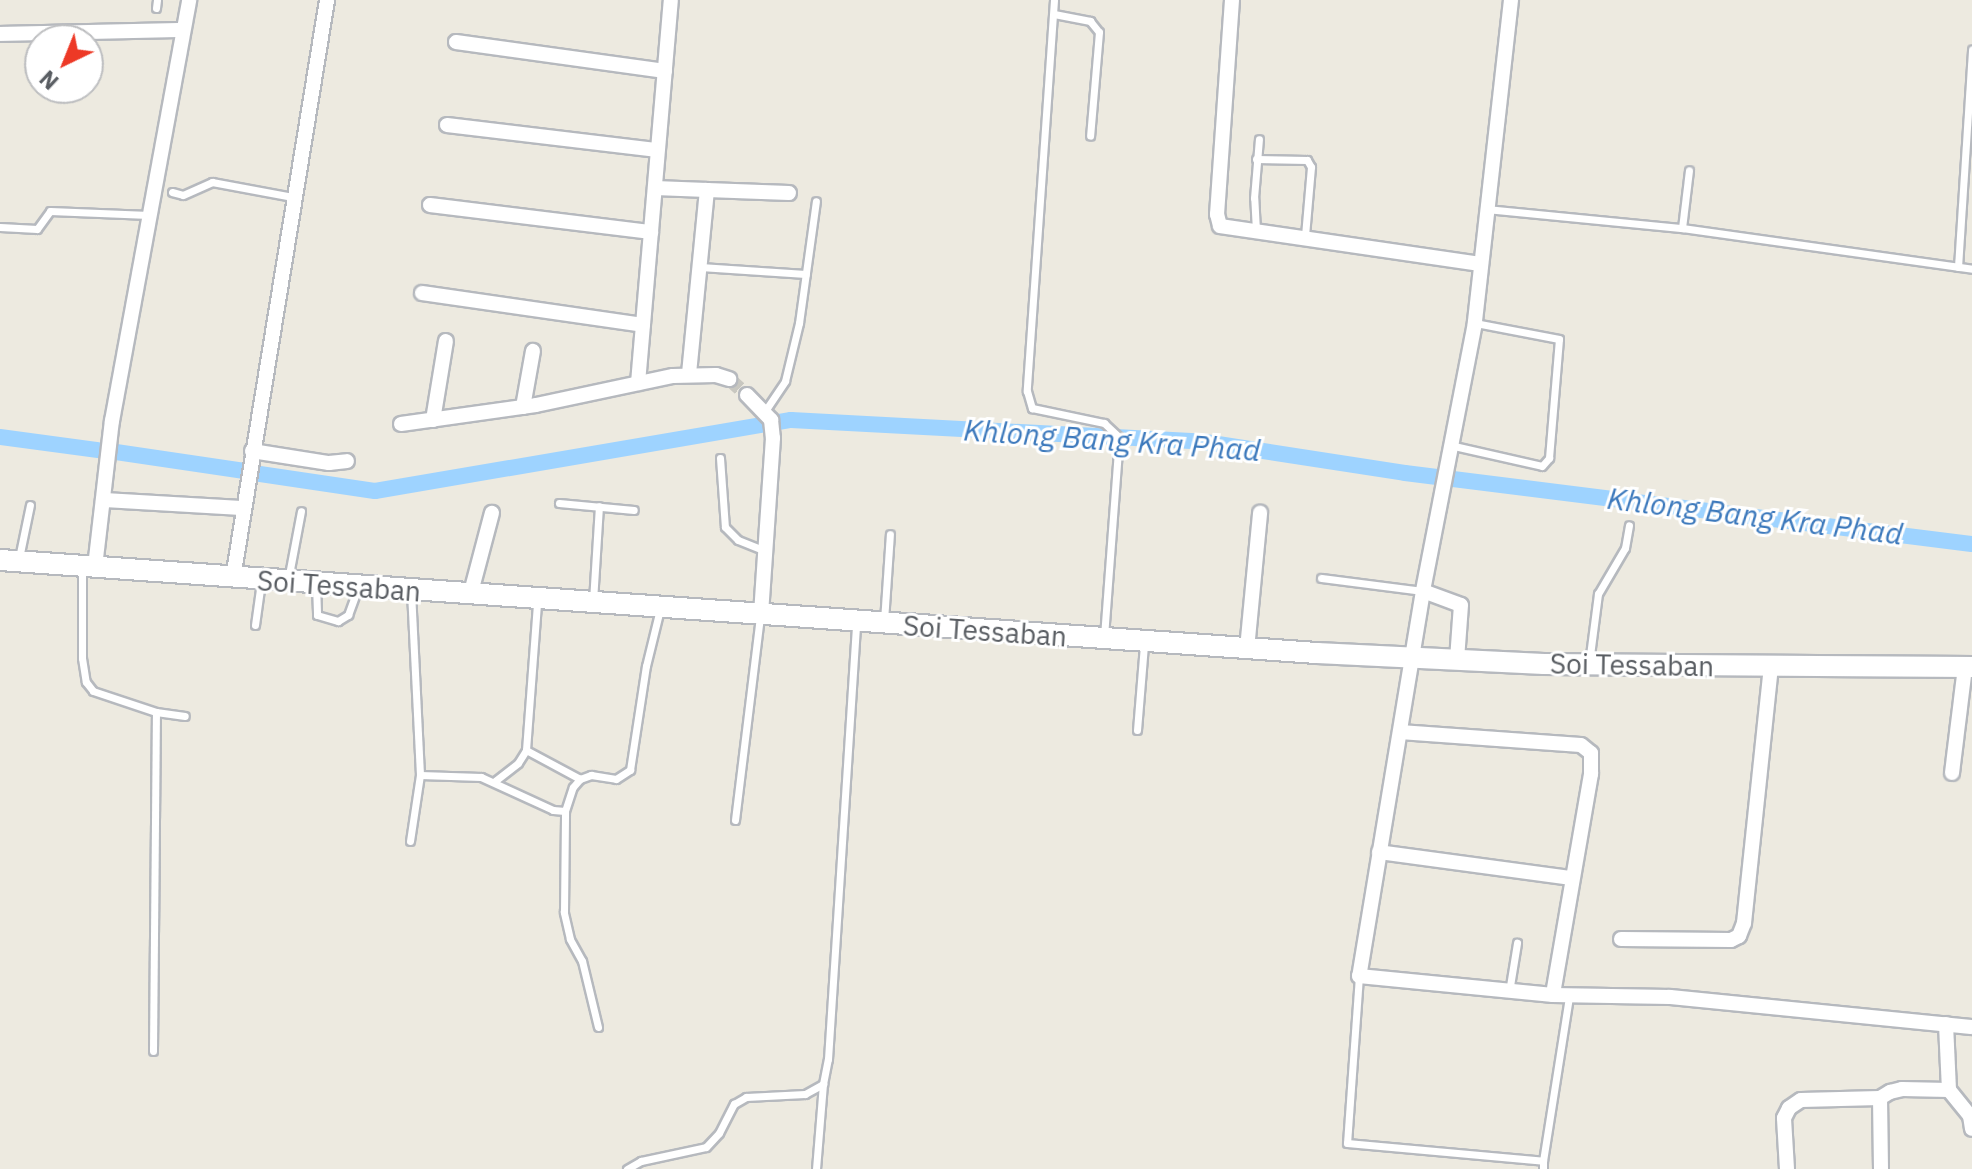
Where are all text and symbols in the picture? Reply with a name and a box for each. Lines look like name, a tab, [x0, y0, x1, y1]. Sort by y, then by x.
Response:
north arrow	[24, 24, 104, 104]
text: N	[33, 64, 64, 96]
water label: Khlong Bang Kra Phad	[962, 412, 1262, 468]
water label: Khlong Bang Kra Phad	[1605, 480, 1905, 552]
street label: Soi Tessaban	[256, 564, 422, 608]
street label: Soi Tessaban	[902, 609, 1068, 653]
street label: Soi Tessaban	[1550, 647, 1714, 683]

